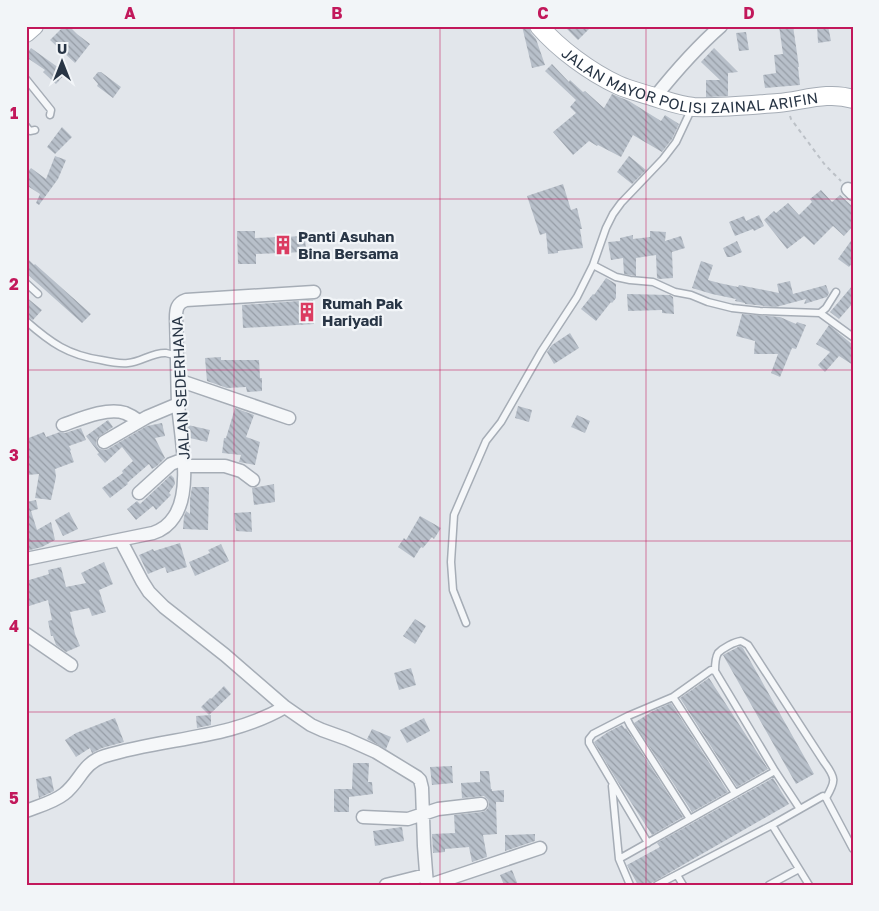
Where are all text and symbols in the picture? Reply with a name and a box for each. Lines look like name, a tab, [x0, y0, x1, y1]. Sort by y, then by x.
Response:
text: A	[124, 3, 136, 23]
text: B	[331, 3, 343, 23]
text: C	[537, 3, 549, 23]
text: D	[743, 3, 755, 23]
north arrow	[38, 38, 88, 88]
text: U	[57, 40, 67, 57]
street label: JALAN MAYOR POLISI ZAINAL ARIFIN	[558, 43, 819, 116]
text: 1	[10, 103, 18, 123]
place label: Panti Asuhan Bina Bersama	[298, 227, 399, 262]
building icon: Panti Asuhan Bina Bersama	[272, 234, 294, 256]
text: 2	[9, 274, 19, 294]
place label: Rumah Pak Hariyadi	[322, 294, 403, 329]
building icon: Rumah Pak Hariyadi	[296, 301, 318, 323]
street label: JALAN SEDERHANA	[167, 316, 193, 460]
text: 3	[9, 445, 19, 465]
text: 4	[9, 616, 19, 636]
text: 5	[9, 788, 19, 808]

